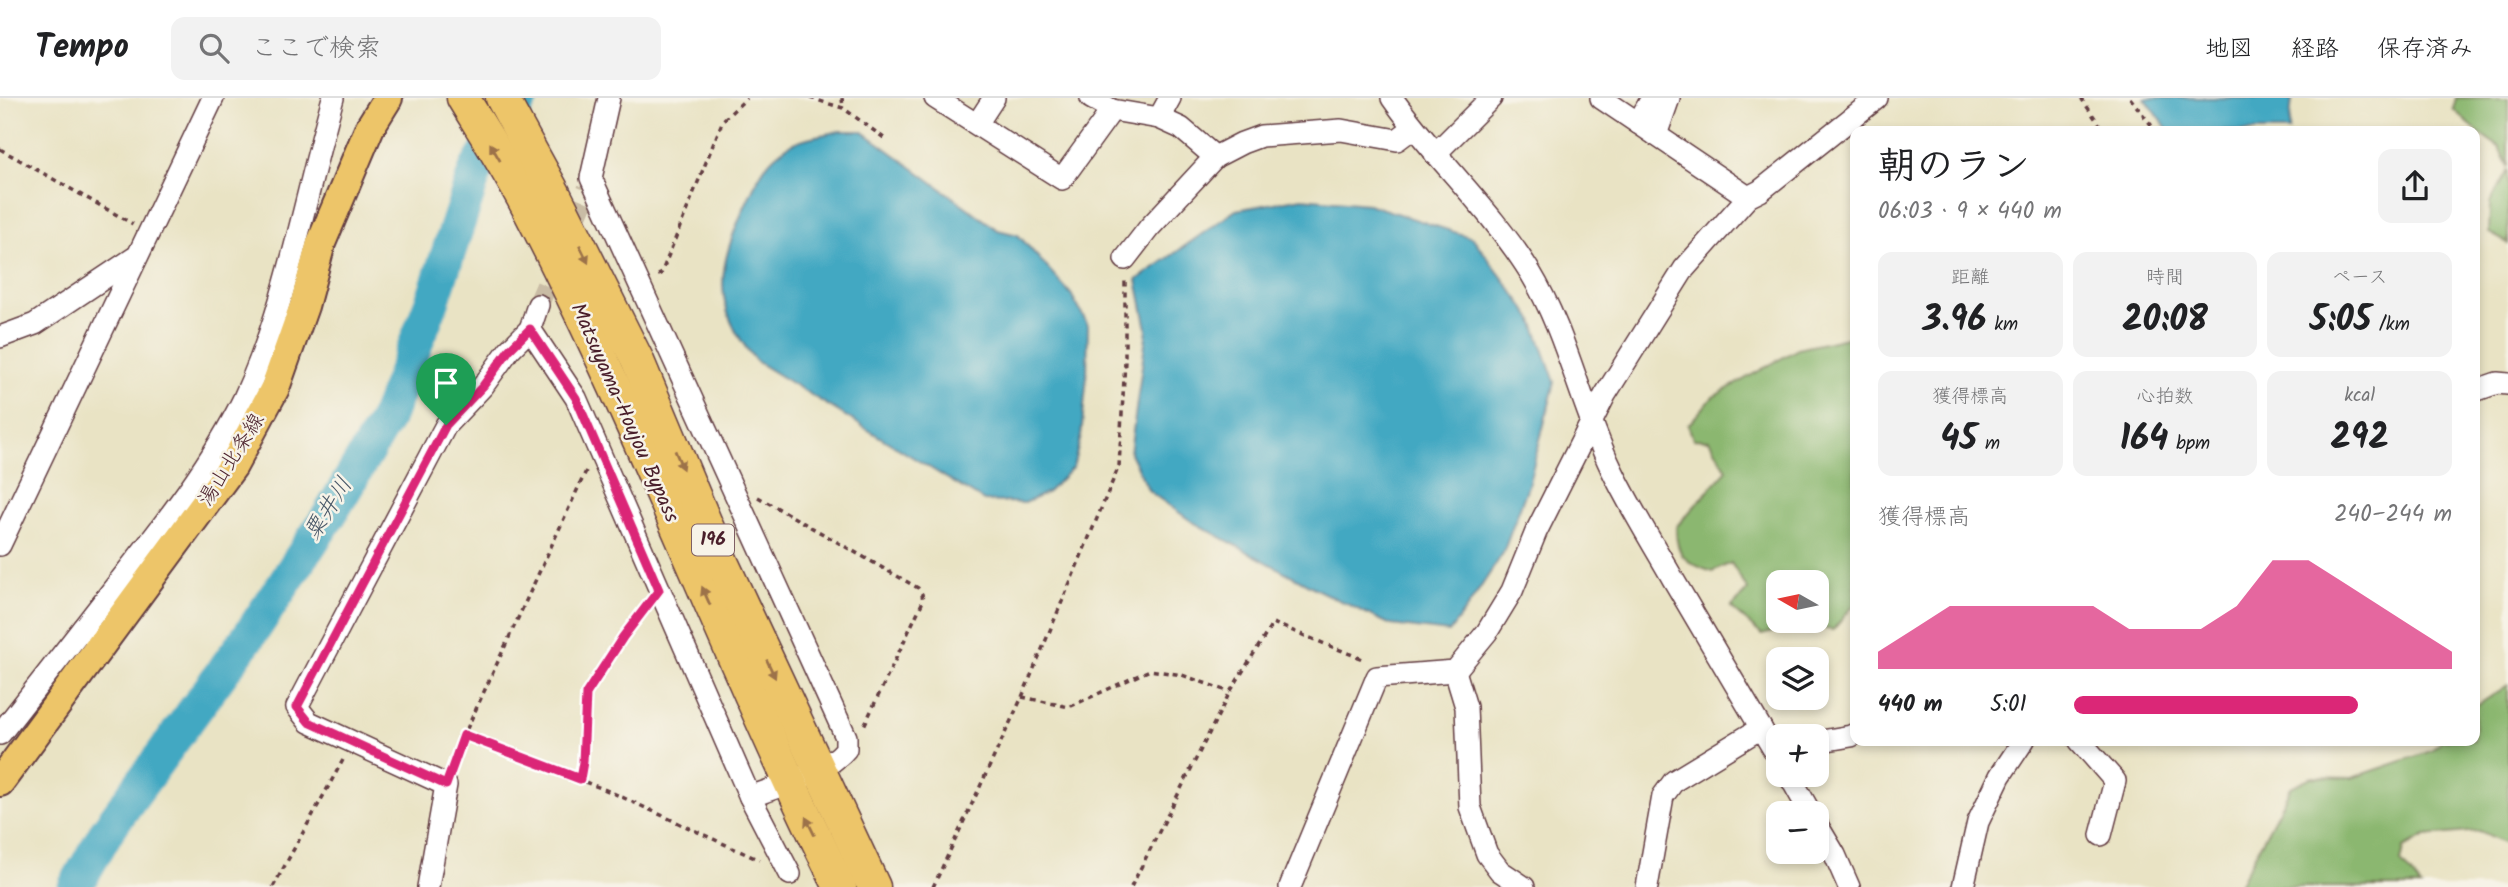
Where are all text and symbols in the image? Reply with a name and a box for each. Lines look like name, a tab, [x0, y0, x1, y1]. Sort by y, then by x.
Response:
search box	[171, 17, 661, 80]
text: Tempo	[35, 22, 129, 75]
text: ここで検索	[251, 28, 381, 70]
icon: search	[195, 29, 233, 67]
text: 地図	[2205, 30, 2253, 69]
text: 経路	[2291, 30, 2339, 69]
text: 保存済み	[2377, 30, 2473, 69]
text: 朝のラン	[1878, 138, 2030, 198]
one-way arrow	[489, 143, 501, 162]
button: share	[2378, 149, 2452, 223]
text: 06:03 · 9 × 440 m	[1878, 194, 2062, 230]
one-way arrow	[579, 244, 590, 264]
text: 距離	[1951, 263, 1989, 293]
text: 時間	[2146, 263, 2184, 293]
text: ペース	[2332, 263, 2388, 293]
text: 3.96	[1922, 293, 1987, 349]
text: 20:08	[2122, 293, 2208, 349]
text: 5:05	[2309, 293, 2371, 349]
street label: Matsuyama-Houjou Bypass	[561, 298, 687, 528]
text: km	[1987, 310, 2018, 340]
text: /km	[2371, 310, 2410, 340]
pin	[416, 353, 476, 425]
icon: arrive	[427, 364, 465, 402]
text: kcal	[2344, 381, 2375, 411]
text: 獲得標高	[1932, 382, 2008, 412]
text: 心拍数	[2136, 382, 2194, 412]
street label: 湯山北条線	[190, 407, 274, 513]
text: 292	[2330, 411, 2389, 467]
text: 45	[1941, 412, 1977, 468]
text: 164	[2120, 412, 2168, 468]
text: m	[1977, 429, 2000, 459]
text: bpm	[2168, 429, 2210, 459]
one-way arrow	[674, 450, 685, 471]
water label: 粟井川	[295, 470, 363, 548]
text: 240–244 m	[2334, 497, 2452, 533]
text: 獲得標高	[1878, 500, 1970, 536]
road number: 196	[692, 524, 734, 556]
north arrow	[1766, 570, 1829, 634]
map controls	[1766, 570, 1829, 864]
one-way arrow	[700, 586, 712, 606]
button: layers	[1766, 647, 1829, 710]
one-way arrow	[765, 659, 777, 679]
text: 440 m	[1878, 687, 1943, 723]
text: 5:01	[1990, 687, 2027, 723]
button: +	[1766, 724, 1829, 787]
button: −	[1766, 801, 1829, 864]
one-way arrow	[804, 816, 815, 836]

